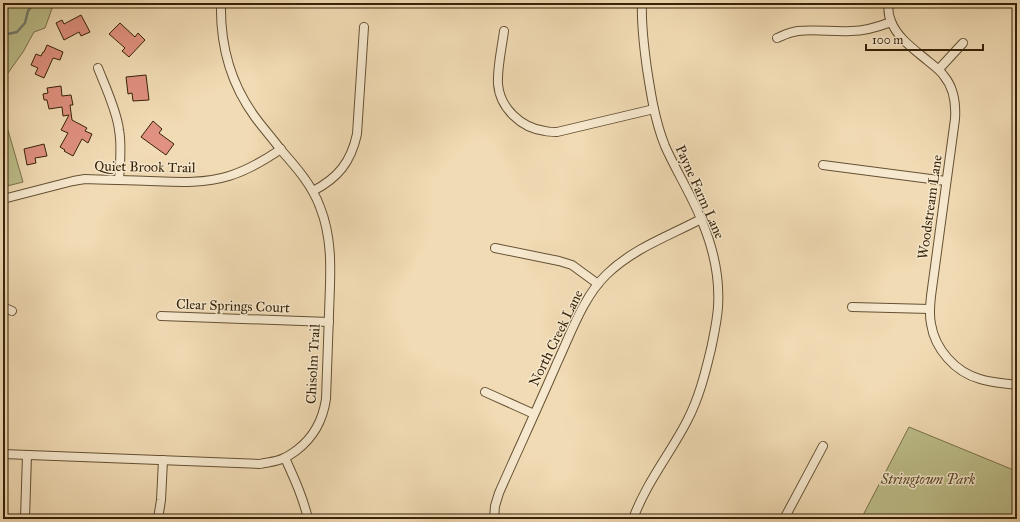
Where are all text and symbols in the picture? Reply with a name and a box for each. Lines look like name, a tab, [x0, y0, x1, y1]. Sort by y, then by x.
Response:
scale bar	[866, 26, 983, 52]
text: 100 m	[872, 33, 903, 47]
street label: Payne Farm Lane	[672, 142, 728, 242]
street label: Woodstream Lane	[914, 153, 946, 260]
street label: Quiet Brook Trail	[94, 158, 196, 176]
street label: North Creek Lane	[525, 287, 587, 389]
street label: Clear Springs Court	[176, 296, 290, 316]
street label: Chisolm Trail	[302, 323, 324, 404]
park label: Stringtown Park	[880, 471, 976, 488]

